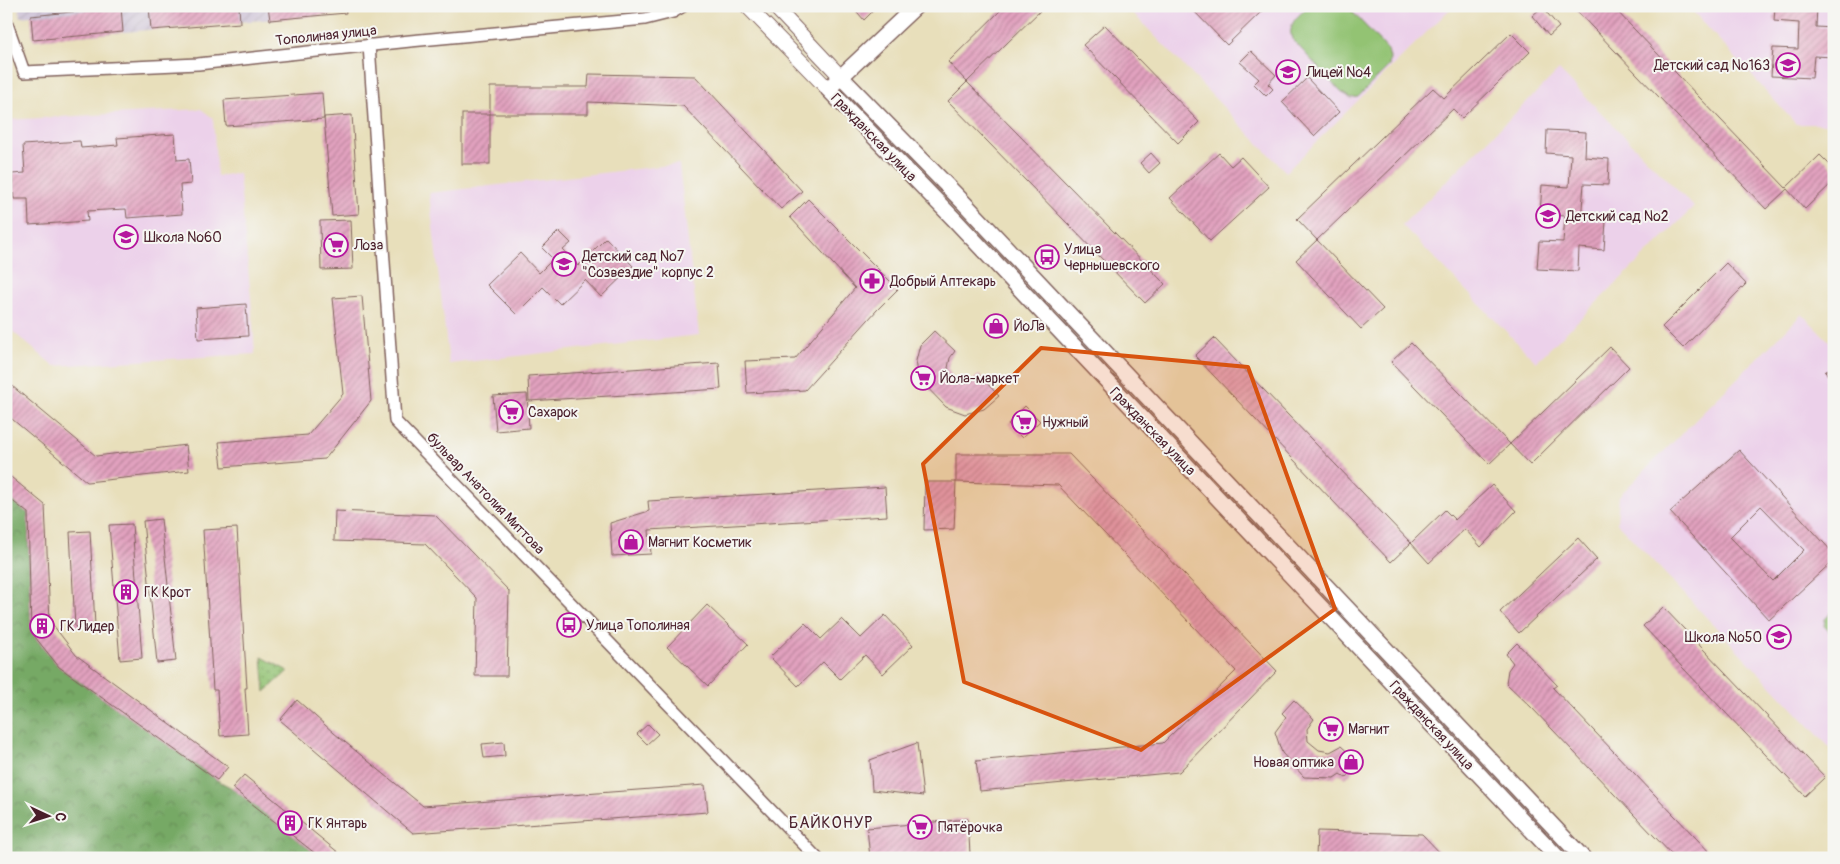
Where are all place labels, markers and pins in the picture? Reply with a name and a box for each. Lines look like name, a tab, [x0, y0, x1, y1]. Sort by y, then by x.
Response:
school or university icon: Детский сад №163	[1775, 52, 1801, 78]
place label: Детский сад №163	[1653, 57, 1770, 74]
school or university icon: Лицей №4	[1275, 59, 1301, 85]
place label: Лицей №4	[1305, 64, 1371, 81]
school or university icon: Детский сад №2	[1535, 203, 1561, 229]
place label: Детский сад №2	[1565, 208, 1669, 225]
school or university icon: Школа №60	[113, 224, 139, 250]
place label: Школа №60	[144, 229, 222, 246]
supermarket icon: Лоза	[323, 232, 349, 258]
place label: Лоза	[353, 237, 383, 254]
place label: Улица Чернышевского	[1064, 241, 1160, 274]
bus stop icon: Улица Чернышевского	[1034, 244, 1060, 270]
place label: Детский сад №7 "Созвездие" корпус 2	[581, 248, 714, 281]
school or university icon: Детский сад №7 "Созвездие" корпус 2	[551, 251, 577, 277]
pharmacy icon: Добрый Аптекарь	[859, 268, 885, 294]
place label: Добрый Аптекарь	[889, 273, 996, 290]
shop icon: ЙоЛа	[983, 313, 1009, 339]
place label: ЙоЛа	[1014, 318, 1045, 335]
supermarket icon: Йола-маркет	[910, 365, 936, 391]
place label: Йола-маркет	[940, 370, 1019, 387]
supermarket icon: Сахарок	[498, 399, 524, 425]
place label: Сахарок	[528, 404, 578, 421]
supermarket icon: Нужный	[1011, 409, 1037, 435]
place label: Нужный	[1042, 414, 1089, 431]
shop icon: Магнит Косметик	[618, 529, 644, 555]
place label: Магнит Косметик	[648, 534, 752, 551]
building icon: ГК Крот	[113, 579, 139, 605]
place label: ГК Крот	[144, 584, 191, 601]
bus stop icon: Улица Тополиная	[556, 612, 582, 638]
building icon: ГК Лидер	[29, 613, 55, 639]
place label: Улица Тополиная	[586, 617, 690, 634]
place label: ГК Лидер	[60, 618, 115, 635]
school or university icon: Школа №50	[1766, 624, 1792, 650]
place label: Школа №50	[1685, 629, 1762, 646]
supermarket icon: Магнит	[1318, 716, 1344, 742]
place label: Магнит	[1348, 721, 1390, 738]
shop icon: Новая оптика	[1338, 749, 1364, 775]
place label: Новая оптика	[1253, 754, 1334, 771]
building icon: ГК Янтарь	[277, 810, 303, 836]
supermarket icon: Пятёрочка	[907, 814, 933, 840]
place label: ГК Янтарь	[308, 815, 367, 832]
place label: Пятёрочка	[938, 819, 1002, 836]

